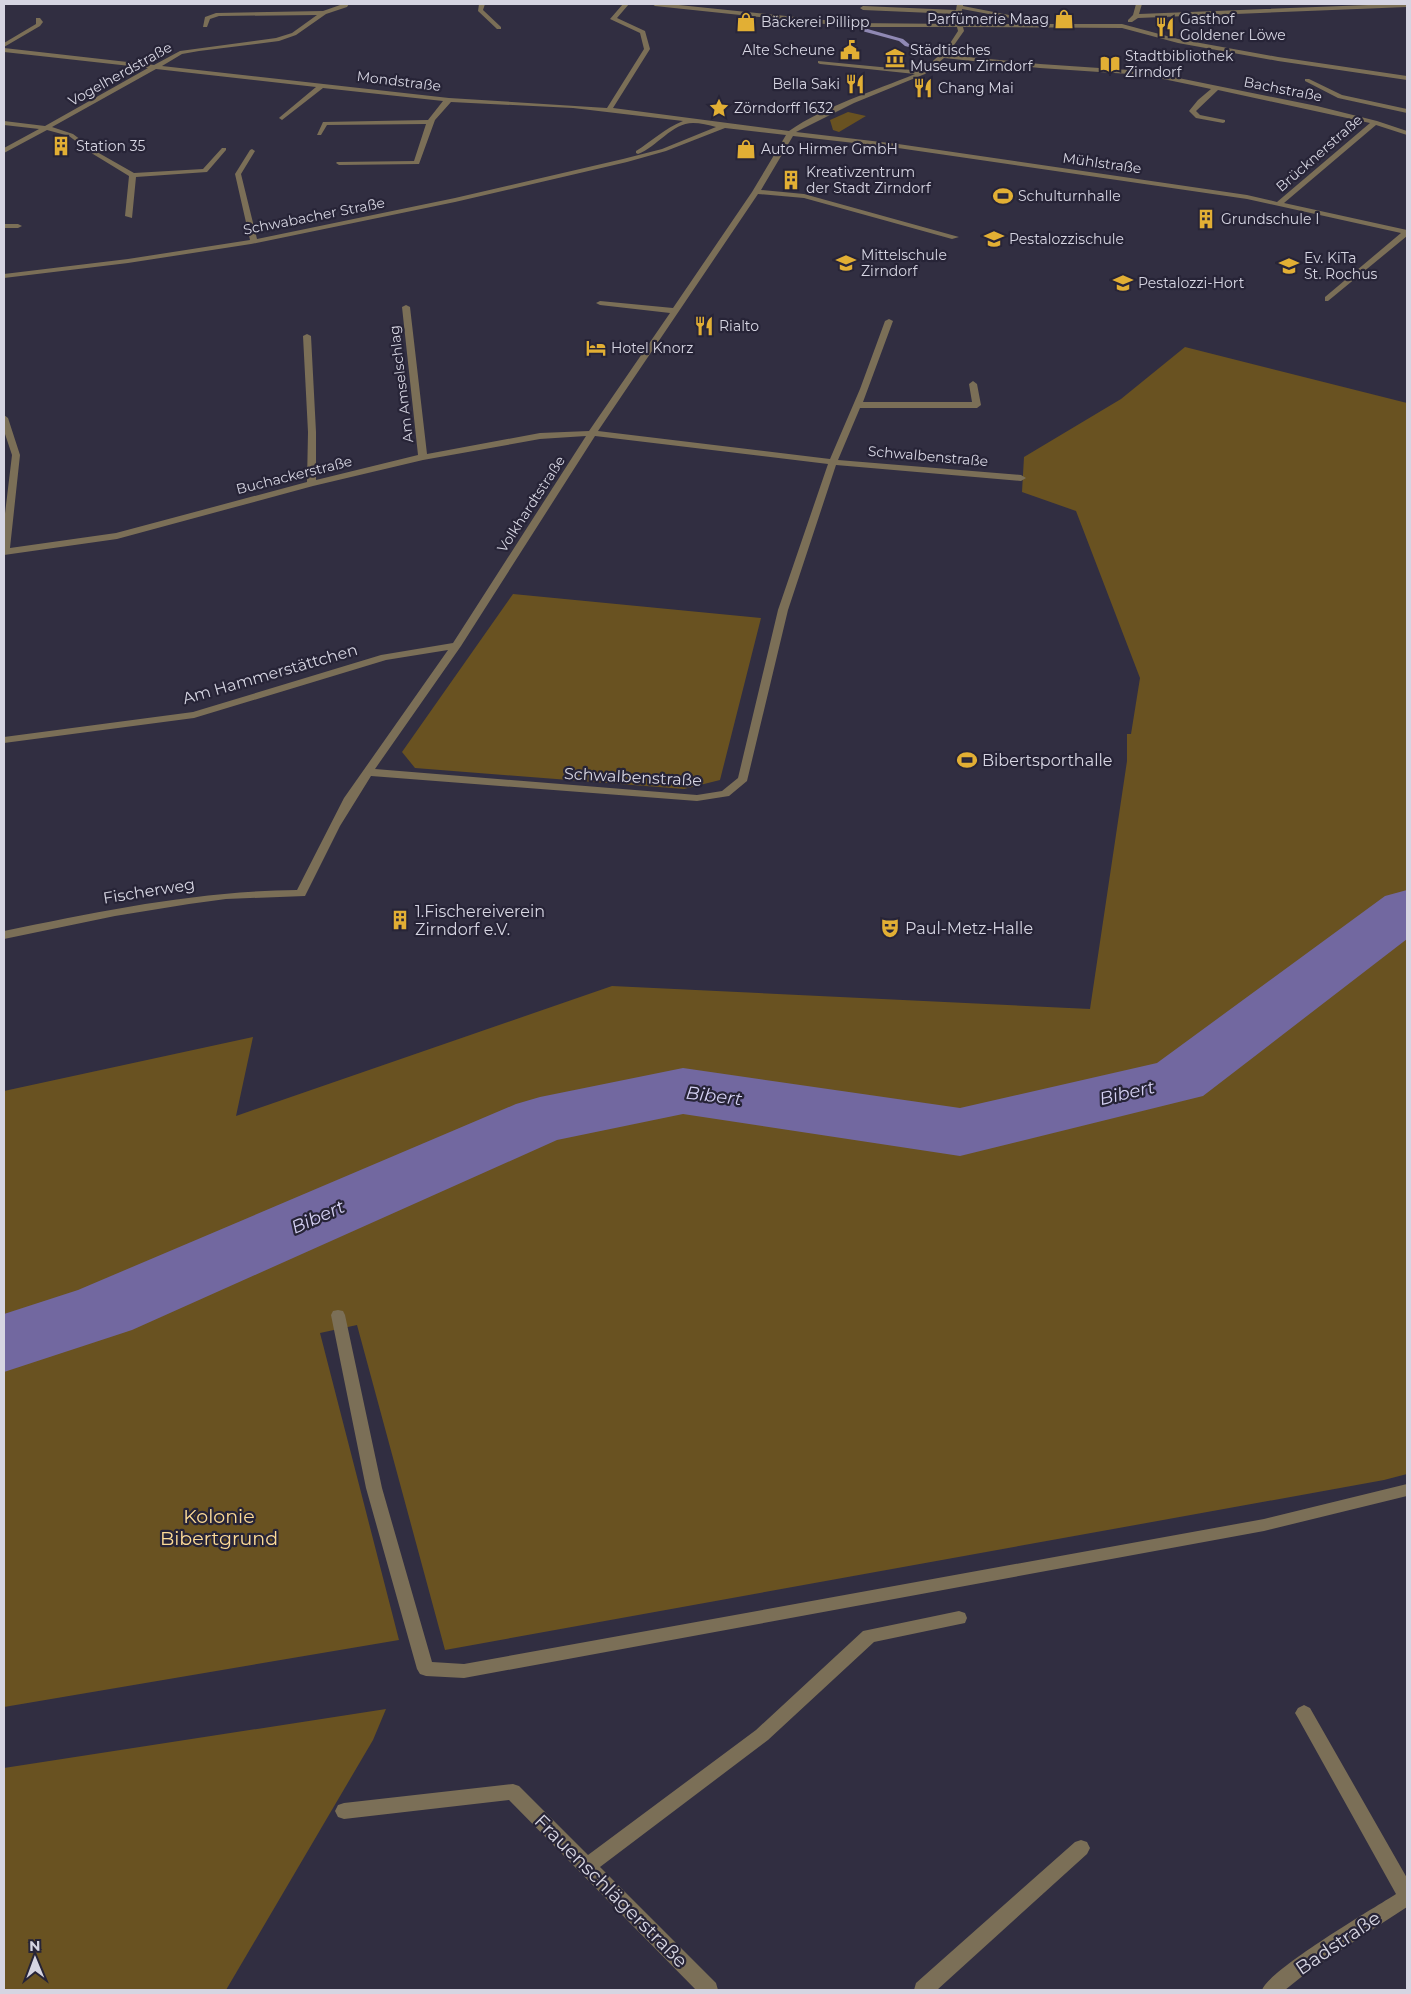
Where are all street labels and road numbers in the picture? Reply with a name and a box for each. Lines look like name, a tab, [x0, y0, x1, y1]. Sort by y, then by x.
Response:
street label: Vogelherdstraße	[65, 38, 175, 110]
street label: Mondstraße	[356, 67, 442, 95]
street label: Bachstraße	[1242, 73, 1324, 105]
street label: Brücknerstraße	[1272, 111, 1366, 195]
street label: Mühlstraße	[1061, 149, 1143, 177]
street label: Schwabacher Straße	[242, 193, 386, 239]
street label: Am Amselschlag	[385, 324, 417, 444]
street label: Schwalbenstraße	[867, 442, 989, 470]
street label: Buchackerstraße	[234, 452, 354, 498]
street label: Volkhardtstraße	[493, 452, 569, 556]
street label: Am Hammerstättchen	[180, 640, 360, 708]
street label: Schwalbenstraße	[564, 764, 702, 790]
street label: Fischerweg	[102, 874, 196, 908]
street label: Frauenschlägerstraße	[530, 1810, 692, 1972]
street label: Badstraße	[1291, 1906, 1385, 1980]

